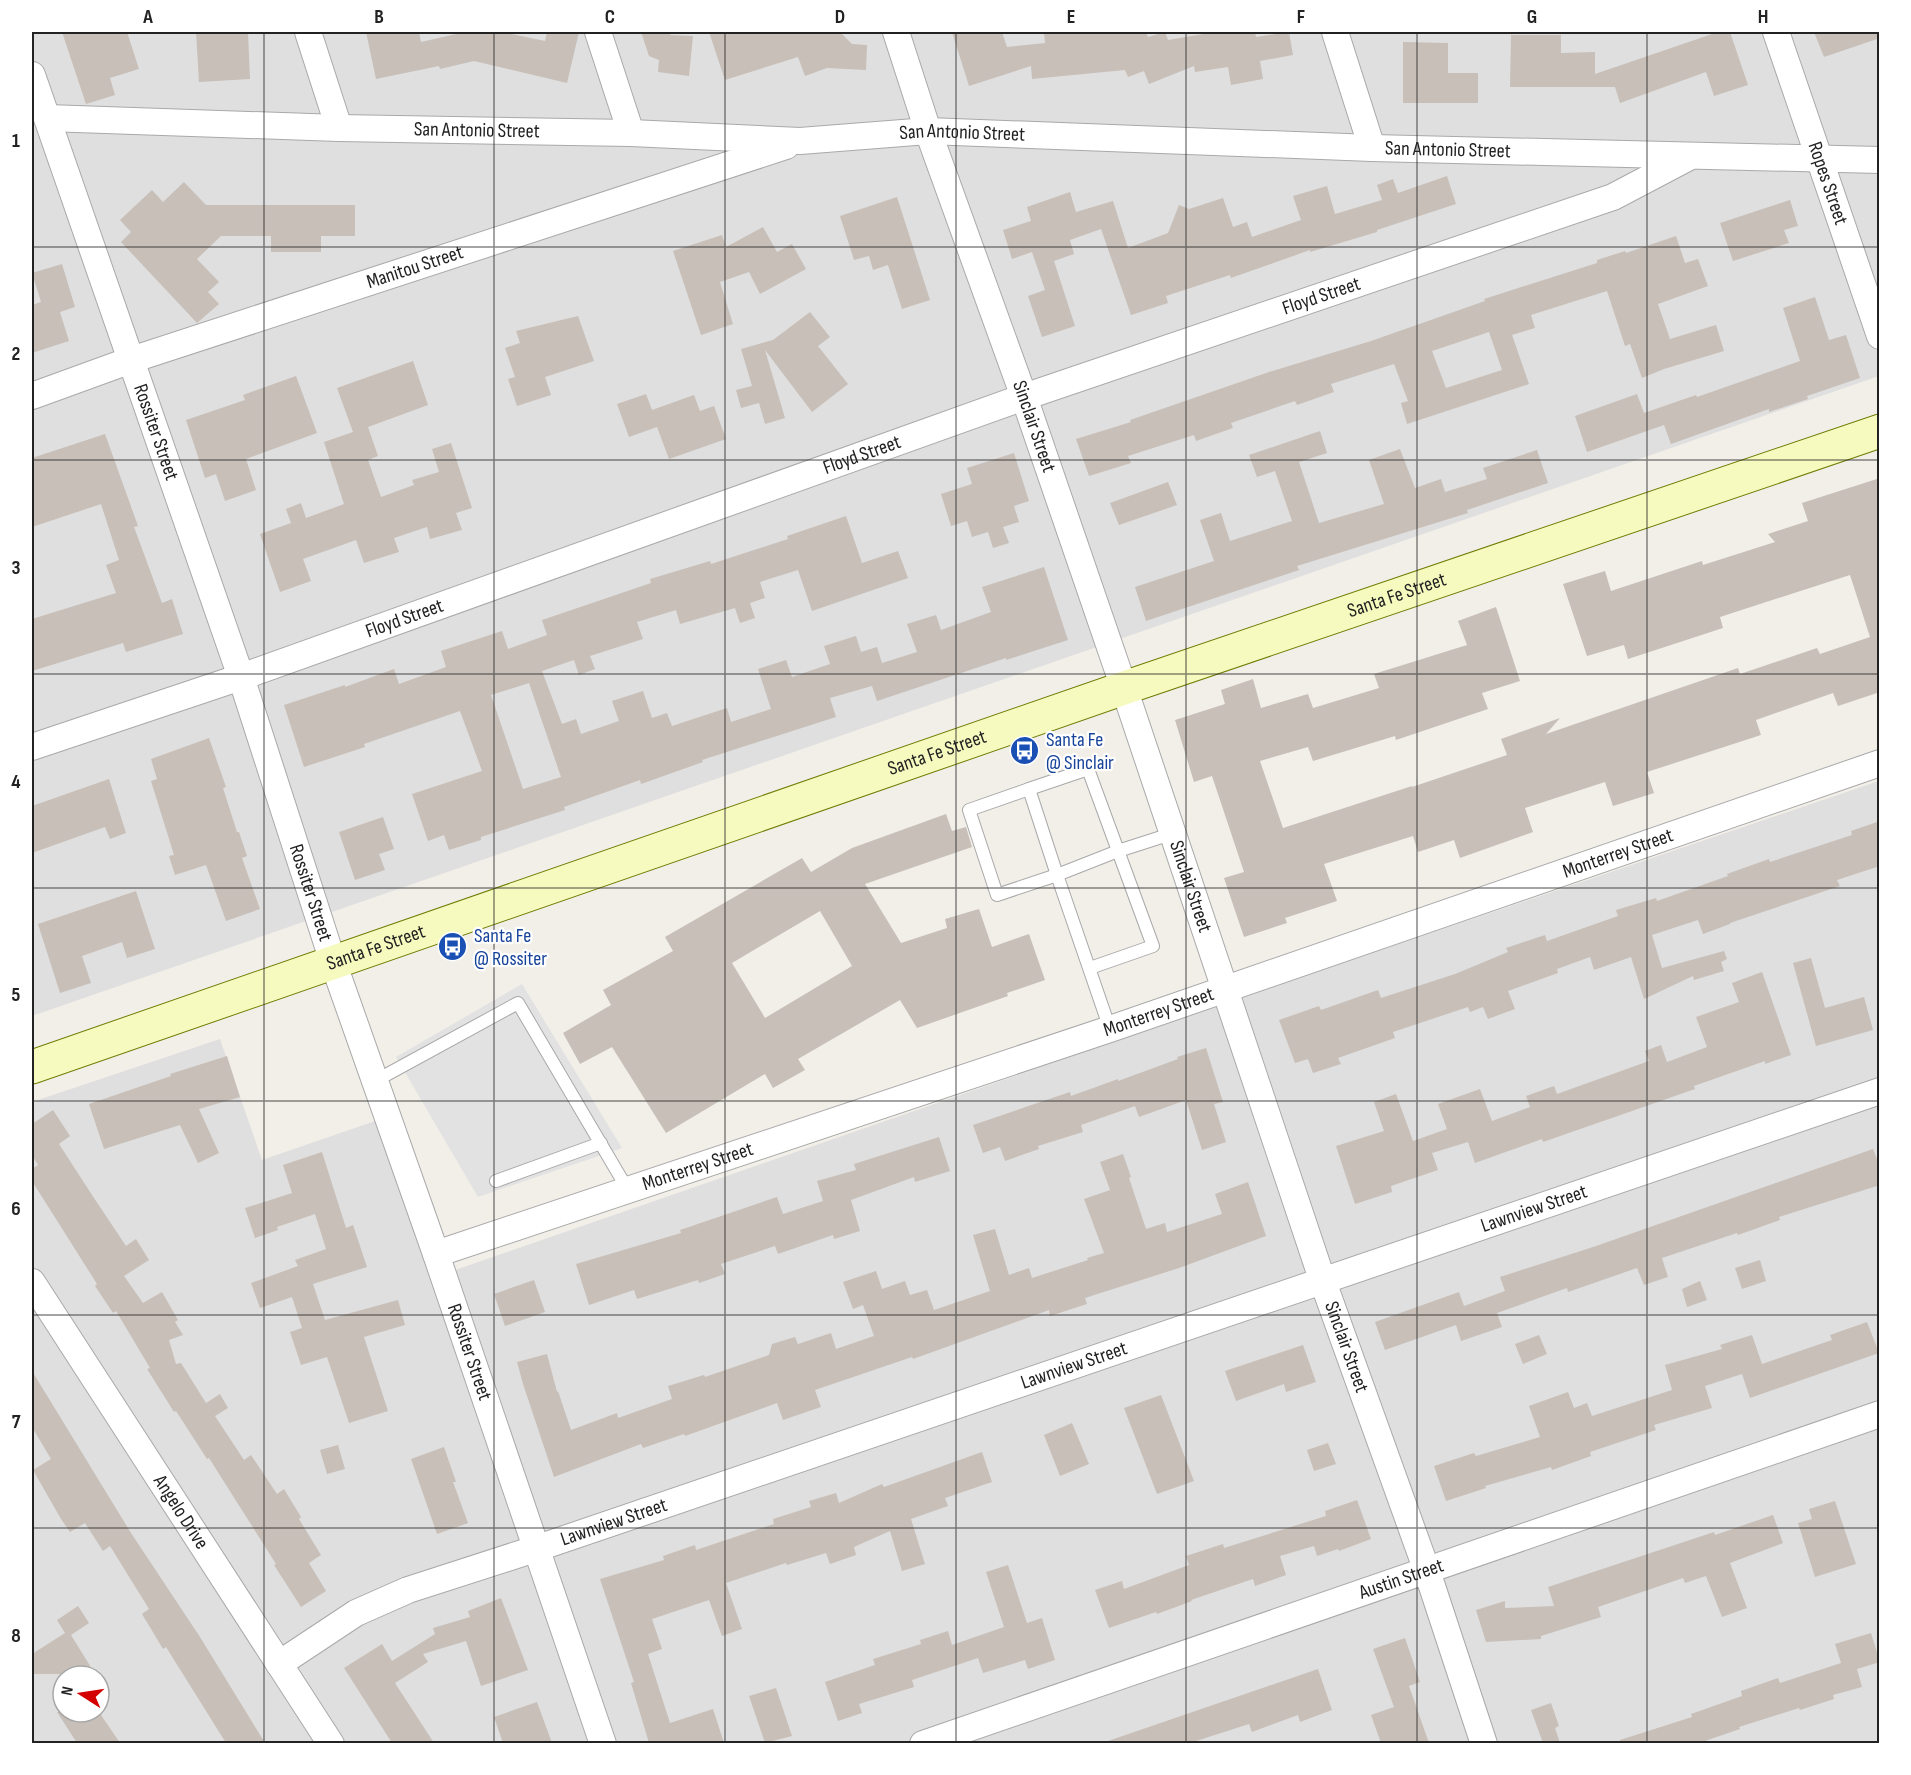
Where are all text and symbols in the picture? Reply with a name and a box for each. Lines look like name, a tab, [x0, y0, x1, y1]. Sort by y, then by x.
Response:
text: A	[142, 5, 153, 29]
text: B	[374, 5, 384, 29]
text: C	[605, 5, 615, 29]
text: D	[835, 5, 845, 29]
text: E	[1067, 5, 1075, 29]
text: F	[1297, 5, 1305, 29]
text: G	[1527, 5, 1537, 29]
text: H	[1758, 5, 1768, 29]
street label: San Antonio Street	[414, 117, 540, 143]
street label: San Antonio Street	[898, 119, 1026, 147]
text: 1	[12, 129, 20, 153]
street label: San Antonio Street	[1385, 136, 1511, 163]
street label: Ropes Street	[1802, 139, 1853, 228]
street label: Manitou Street	[364, 240, 466, 294]
street label: Floyd Street	[1279, 272, 1363, 320]
text: 2	[12, 342, 20, 366]
street label: Sinclair Street	[1007, 377, 1061, 475]
street label: Rossiter Street	[128, 381, 184, 483]
street label: Floyd Street	[820, 430, 904, 480]
text: 3	[12, 556, 21, 580]
street label: Santa Fe Street	[1344, 567, 1449, 623]
street label: Floyd Street	[362, 594, 447, 643]
street label: Santa Fe Street	[885, 725, 989, 781]
place label: Santa Fe @ Sinclair	[1046, 728, 1114, 775]
bus stop icon: Santa Fe @ Sinclair	[1009, 735, 1041, 767]
text: 4	[11, 770, 21, 794]
street label: Monterrey Street	[1560, 823, 1676, 884]
street label: Sinclair Street	[1164, 838, 1217, 936]
street label: Rossiter Street	[284, 841, 337, 944]
street label: Santa Fe Street	[323, 919, 428, 976]
place label: Santa Fe @ Rossiter	[474, 924, 547, 971]
bus stop icon: Santa Fe @ Rossiter	[437, 931, 469, 963]
street label: Monterrey Street	[1100, 982, 1217, 1042]
text: 5	[12, 983, 21, 1007]
street label: Monterrey Street	[639, 1137, 756, 1196]
street label: Lawnview Street	[1478, 1180, 1590, 1238]
text: 6	[11, 1197, 21, 1221]
street label: Sinclair Street	[1319, 1298, 1374, 1396]
street label: Rossiter Street	[442, 1301, 497, 1403]
street label: Lawnview Street	[1018, 1336, 1130, 1395]
text: 7	[12, 1410, 21, 1434]
street label: Angelo Drive	[148, 1470, 214, 1554]
street label: Lawnview Street	[558, 1493, 670, 1551]
street label: Austin Street	[1355, 1553, 1447, 1605]
text: 8	[11, 1624, 21, 1648]
north arrow	[51, 1664, 111, 1724]
text: N	[58, 1685, 78, 1697]

